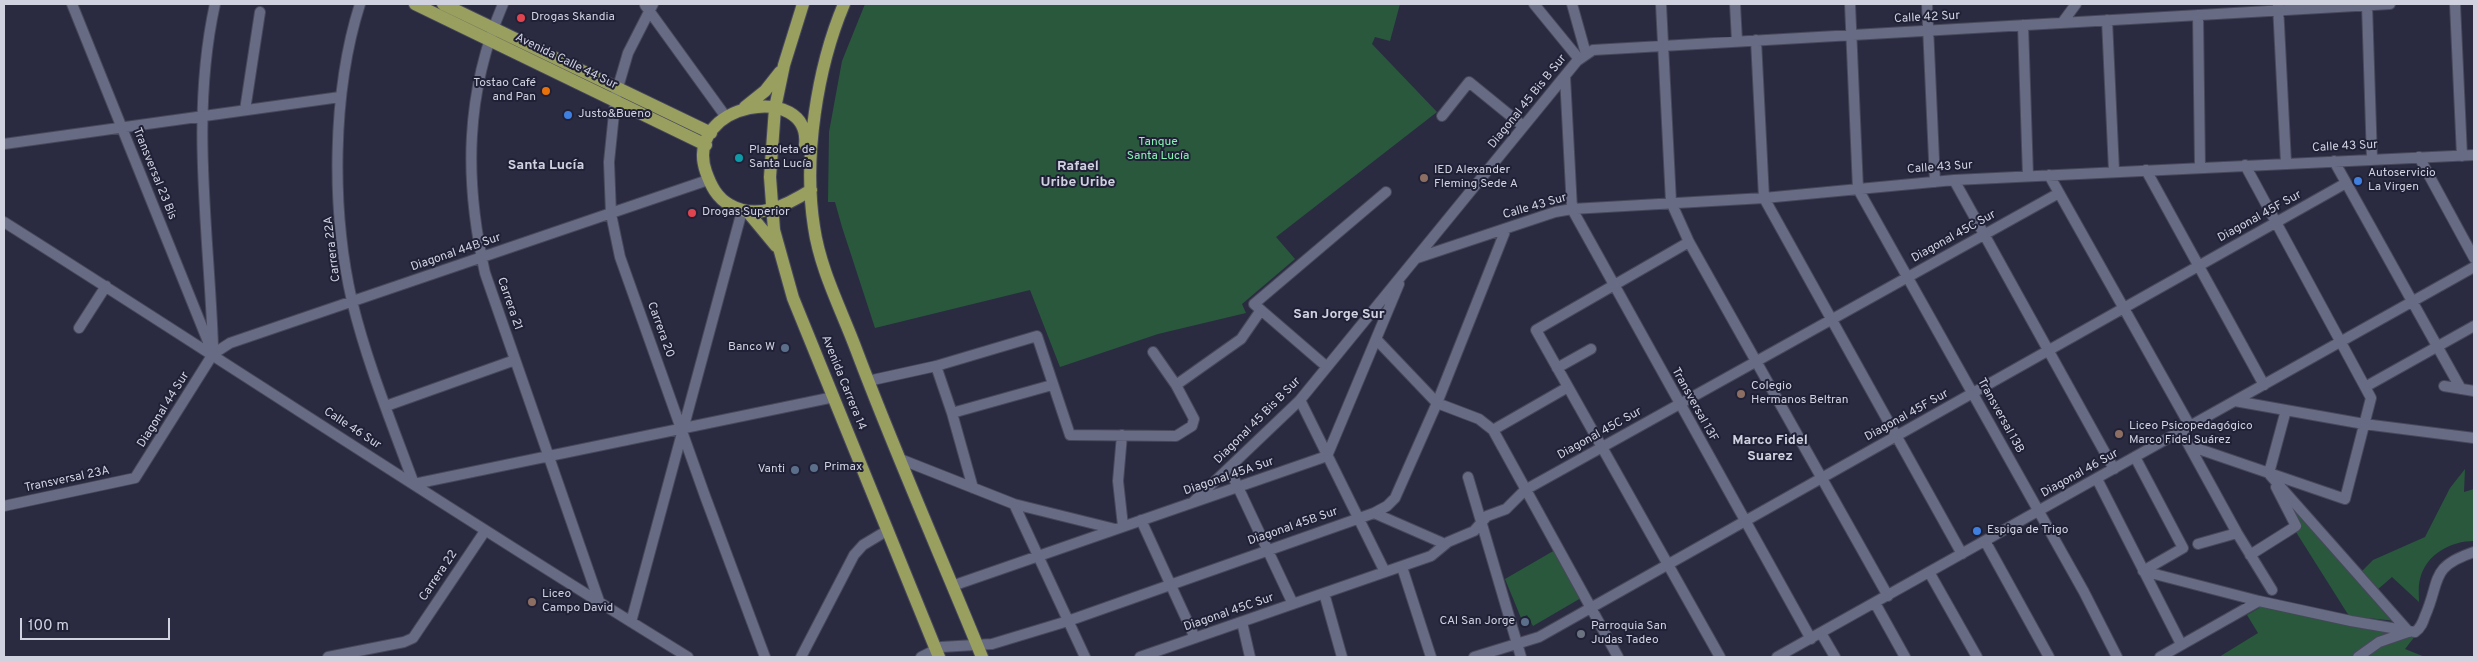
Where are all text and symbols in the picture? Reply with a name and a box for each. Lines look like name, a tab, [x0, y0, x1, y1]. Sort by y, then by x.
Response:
street label: Calle 42 Sur	[1894, 9, 1960, 27]
place label: Drogas Skandia	[531, 11, 615, 25]
marker: Drogas Skandia	[515, 12, 527, 24]
street label: Avenida Calle 44 Sur	[513, 31, 619, 93]
street label: Diagonal 45 Bis B Sur	[1486, 52, 1570, 152]
place label: Tostao Café and Pan	[473, 77, 536, 105]
marker: Tostao Café and Pan	[540, 85, 552, 97]
place label: Justo&Bueno	[578, 108, 651, 122]
marker: Justo&Bueno	[562, 109, 574, 121]
street label: Transversal 23 Bis	[129, 126, 179, 222]
park label: Tanque Santa Lucía	[1127, 136, 1189, 164]
street label: Calle 43 Sur	[2312, 138, 2378, 156]
place label: Plazoleta de Santa Lucía	[749, 144, 815, 172]
marker: Plazoleta de Santa Lucía	[733, 152, 745, 164]
district label: Santa Lucía	[508, 158, 584, 174]
district label: Rafael Uribe Uribe	[1041, 159, 1115, 192]
street label: Calle 43 Sur	[1907, 159, 1973, 177]
place label: IED Alexander Fleming Sede A	[1434, 164, 1518, 192]
place label: Autoservicio La Virgen	[2368, 167, 2436, 195]
marker: IED Alexander Fleming Sede A	[1418, 172, 1430, 184]
marker: Autoservicio La Virgen	[2352, 175, 2364, 187]
street label: Diagonal 45F Sur	[2216, 188, 2304, 246]
street label: Calle 43 Sur	[1501, 191, 1569, 223]
place label: Drogas Superior	[702, 206, 790, 220]
marker: Drogas Superior	[686, 207, 698, 219]
street label: Diagonal 45C Sur	[1909, 208, 1999, 266]
street label: Carrera 22A	[322, 215, 344, 283]
street label: Diagonal 44B Sur	[409, 231, 503, 275]
street label: Carrera 21	[493, 276, 525, 332]
street label: Carrera 20	[643, 300, 677, 360]
district label: San Jorge Sur	[1293, 307, 1385, 323]
street label: Avenida Carrera 14	[817, 334, 869, 432]
place label: Banco W	[728, 341, 775, 355]
marker: Banco W	[779, 342, 791, 354]
street label: Transversal 13F	[1668, 365, 1720, 445]
street label: Diagonal 44 Sur	[135, 369, 193, 451]
street label: Diagonal 45 Bis B Sur	[1212, 375, 1304, 467]
street label: Transversal 13B	[1973, 376, 2027, 456]
place label: Colegio Hermanos Beltran	[1751, 380, 1849, 408]
street label: Diagonal 45F Sur	[1863, 387, 1951, 445]
marker: Colegio Hermanos Beltran	[1735, 388, 1747, 400]
street label: Calle 46 Sur	[320, 405, 384, 453]
street label: Diagonal 45C Sur	[1555, 405, 1645, 463]
place label: Liceo Psicopedagógico Marco Fidel Suárez	[2129, 420, 2253, 448]
marker: Liceo Psicopedagógico Marco Fidel Suárez	[2113, 428, 2125, 440]
district label: Marco Fidel Suarez	[1732, 433, 1808, 466]
street label: Diagonal 46 Sur	[2039, 447, 2121, 501]
street label: Diagonal 45A Sur	[1182, 455, 1276, 499]
place label: Primax	[824, 461, 862, 475]
marker: Primax	[808, 462, 820, 474]
place label: Vanti	[758, 463, 785, 477]
street label: Transversal 23A	[23, 464, 111, 496]
marker: Vanti	[789, 464, 801, 476]
street label: Diagonal 45B Sur	[1246, 505, 1340, 549]
place label: Espiga de Trigo	[1987, 524, 2068, 538]
marker: Espiga de Trigo	[1971, 525, 1983, 537]
street label: Carrera 22	[417, 548, 461, 604]
place label: Liceo Campo David	[542, 588, 613, 616]
street label: Diagonal 45C Sur	[1182, 591, 1276, 635]
marker: Liceo Campo David	[526, 596, 538, 608]
scale bar	[22, 608, 172, 640]
place label: CAI San Jorge	[1439, 615, 1515, 629]
marker: CAI San Jorge	[1519, 616, 1531, 628]
text: 100 m	[28, 617, 69, 636]
place label: Parroquia San Judas Tadeo	[1591, 620, 1667, 648]
marker: Parroquia San Judas Tadeo	[1575, 628, 1587, 640]

